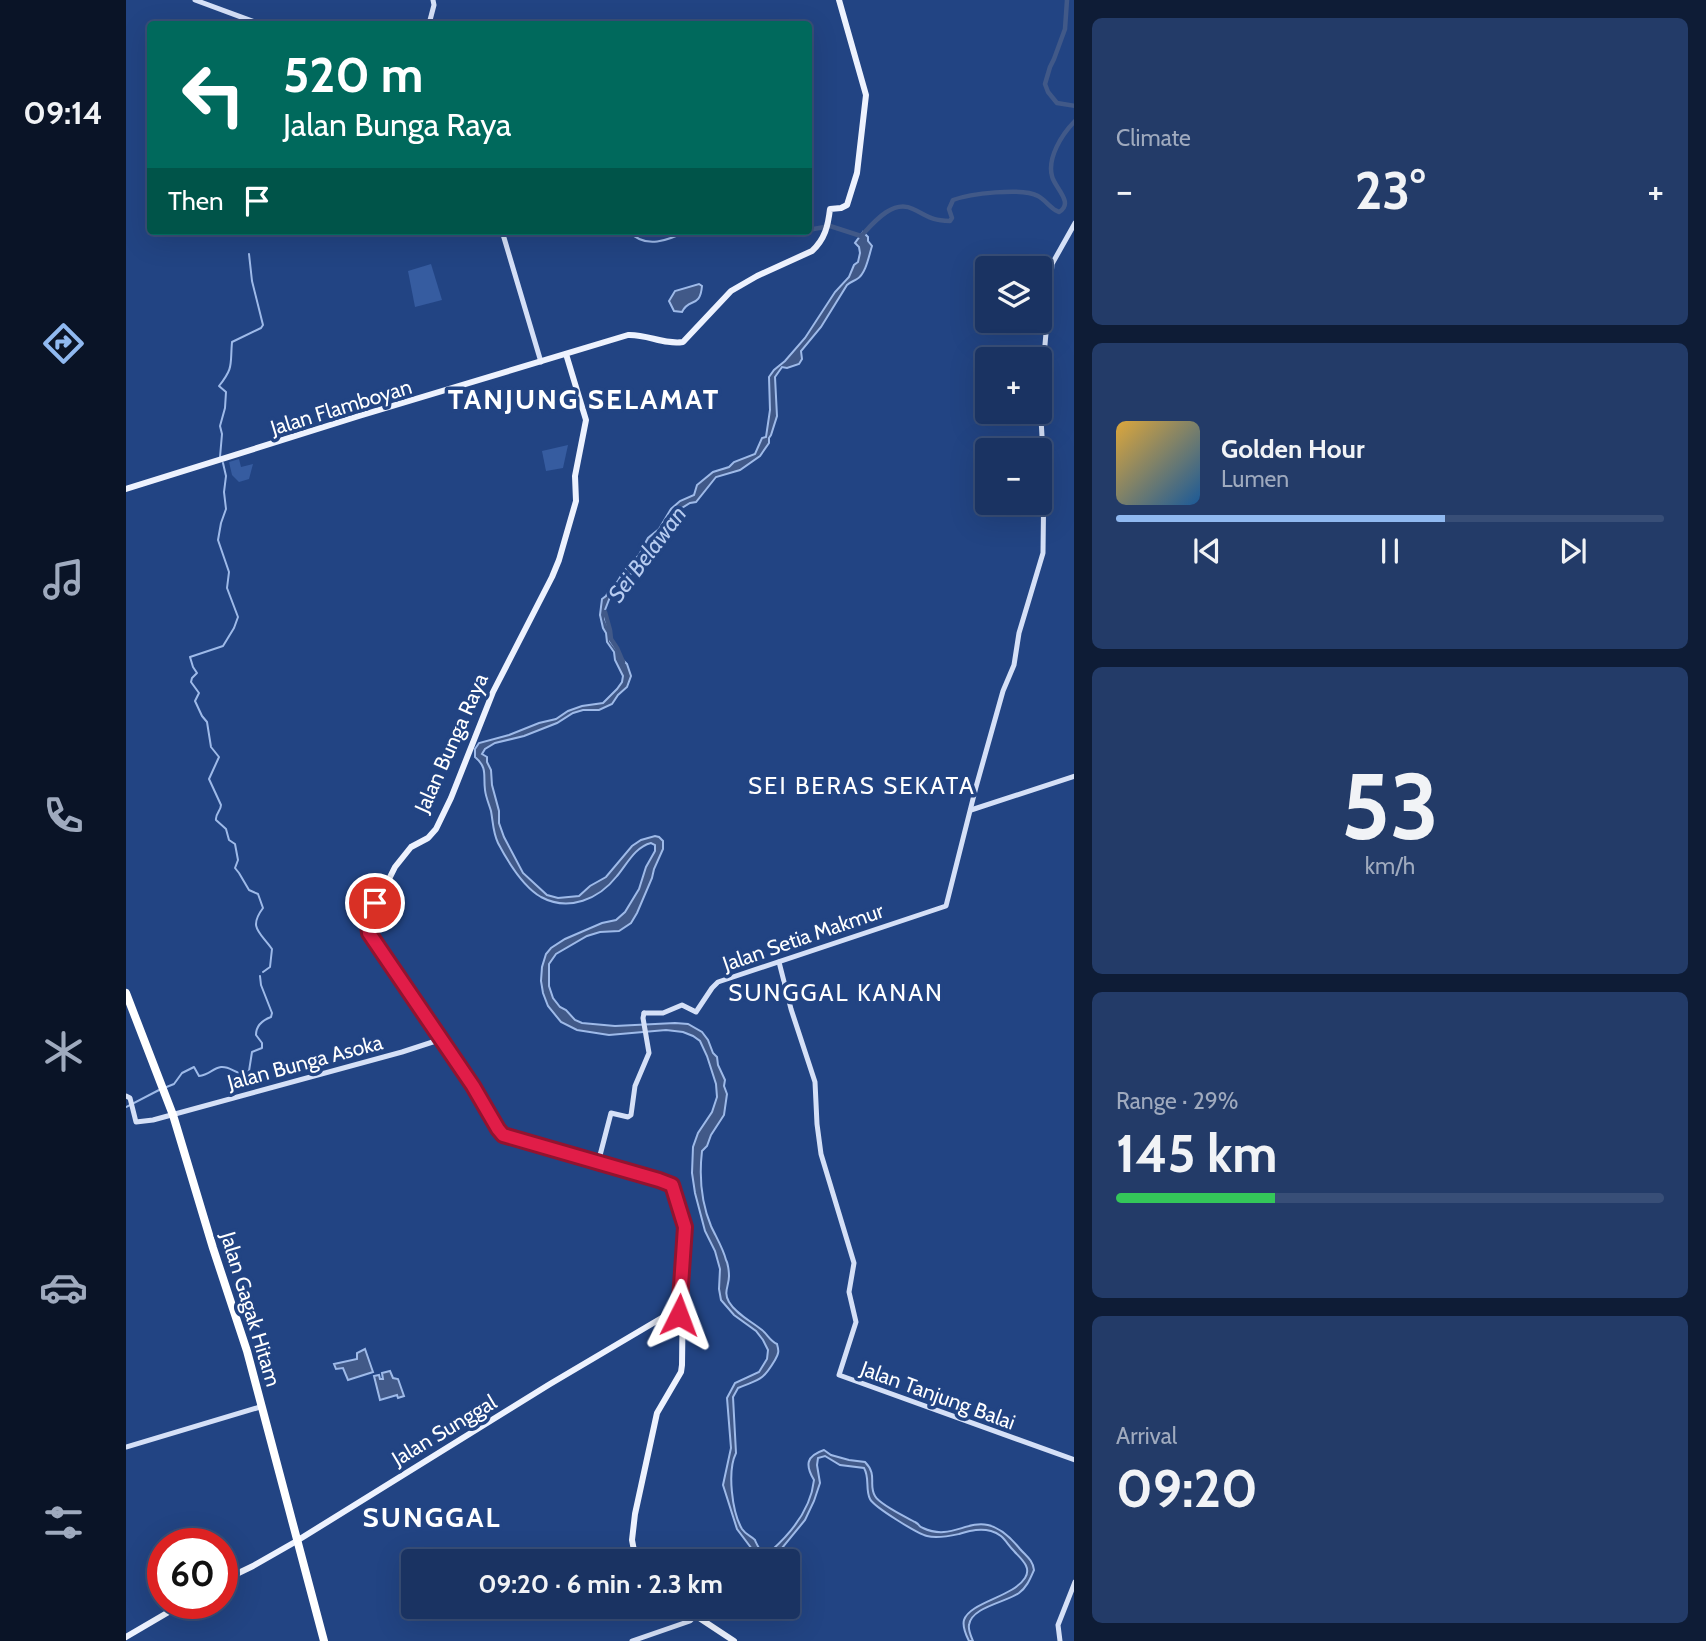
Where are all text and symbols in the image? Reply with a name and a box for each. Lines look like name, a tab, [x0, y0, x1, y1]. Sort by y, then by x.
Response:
text: 520 m	[283, 45, 423, 104]
icon: left	[168, 49, 259, 140]
text: 09:14	[23, 93, 103, 132]
text: Jalan Bunga Raya	[283, 105, 511, 144]
text: Climate	[1116, 124, 1191, 152]
text: 23°	[1355, 159, 1425, 222]
text: −	[1116, 167, 1133, 214]
text: +	[1647, 167, 1664, 214]
icon: arrive	[238, 182, 276, 220]
text: Then	[168, 185, 224, 217]
map controls	[975, 256, 1052, 515]
button: layers	[975, 256, 1052, 333]
icon: directions	[39, 319, 88, 368]
button: +	[975, 347, 1052, 424]
street label: Jalan Flamboyan	[266, 374, 415, 441]
district label: TANJUNG SELAMAT	[448, 382, 720, 416]
text: Golden Hour	[1221, 433, 1364, 465]
button: −	[975, 438, 1052, 515]
text: Lumen	[1221, 465, 1289, 493]
water label: Sei Belawan	[602, 500, 692, 608]
icon: previous	[1188, 532, 1226, 570]
icon: pause	[1371, 532, 1409, 570]
icon: next	[1554, 532, 1592, 570]
icon: music	[39, 555, 88, 604]
street label: Jalan Bunga Raya	[409, 669, 493, 817]
text: 53	[1341, 751, 1439, 862]
district label: SEI BERAS SEKATA	[748, 771, 976, 800]
icon: phone	[39, 791, 88, 840]
text: km/h	[1365, 852, 1415, 880]
pin	[345, 873, 405, 933]
icon: arrive	[356, 884, 394, 922]
street label: Jalan Setia Makmur	[718, 898, 887, 977]
district label: SUNGGAL KANAN	[728, 978, 944, 1007]
icon: climate	[39, 1027, 88, 1076]
street label: Jalan Bunga Asoka	[224, 1029, 385, 1095]
text: Range · 29%	[1116, 1087, 1239, 1115]
text: 145 km	[1116, 1122, 1278, 1185]
street label: Jalan Gagak Hitam	[215, 1228, 286, 1389]
icon: car	[39, 1263, 88, 1312]
position arrow	[642, 1278, 716, 1352]
street label: Jalan Tanjung Balai	[856, 1355, 1019, 1436]
street label: Jalan Sunggal	[386, 1389, 501, 1472]
text: Arrival	[1116, 1422, 1177, 1450]
text: 09:20	[1116, 1457, 1258, 1520]
icon: filters	[39, 1498, 88, 1547]
district label: SUNGGAL	[363, 1500, 501, 1534]
speed limit sign: 60	[147, 1528, 238, 1619]
text: 09:20 · 6 min · 2.3 km	[478, 1568, 723, 1600]

